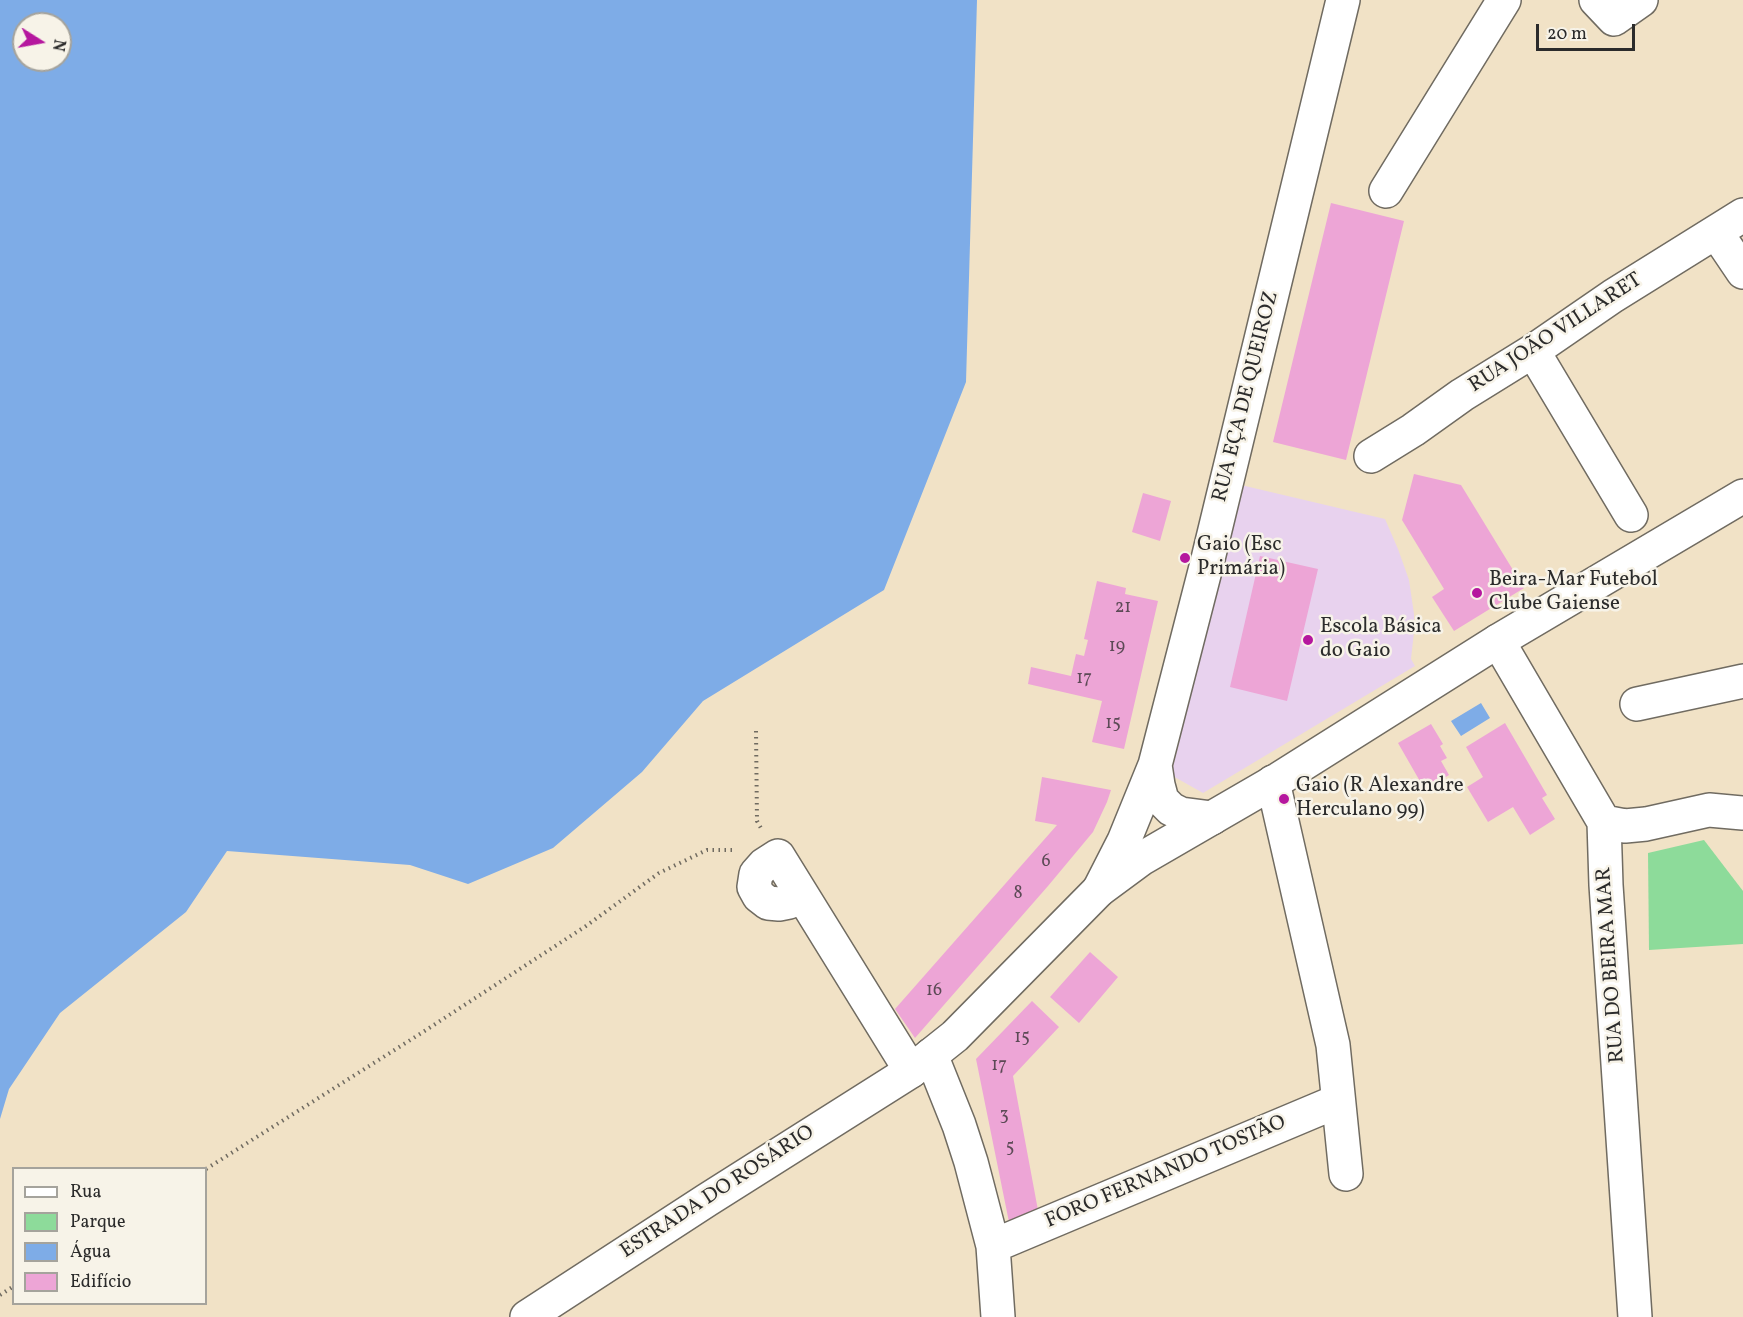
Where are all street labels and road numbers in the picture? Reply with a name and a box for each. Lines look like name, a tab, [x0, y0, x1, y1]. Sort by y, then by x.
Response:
street label: RUA JOÃO VILLARET	[1465, 269, 1647, 399]
street label: RUA EÇA DE QUEIROZ	[1209, 289, 1285, 505]
street label: RUA DO BEIRA MAR	[1593, 866, 1631, 1064]
street label: FORO FERNANDO TOSTÃO	[1042, 1111, 1290, 1235]
street label: ESTRADA DO ROSÁRIO	[616, 1121, 820, 1265]

